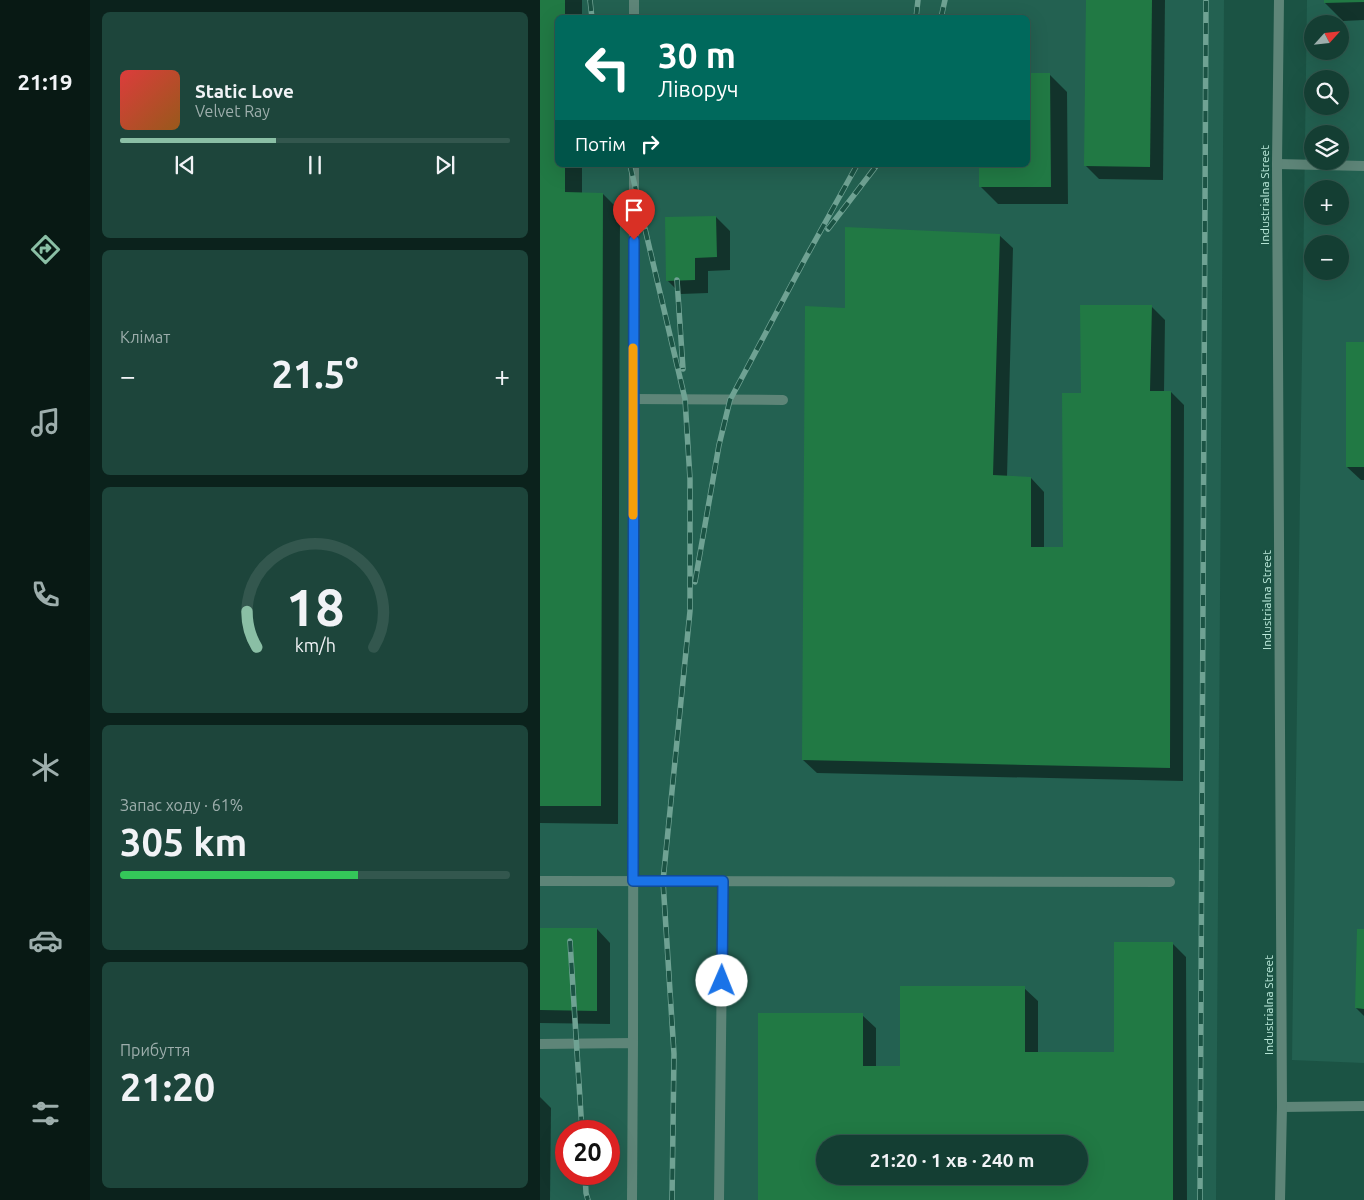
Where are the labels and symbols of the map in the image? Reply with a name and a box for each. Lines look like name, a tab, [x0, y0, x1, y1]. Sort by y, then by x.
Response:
north arrow	[1304, 15, 1349, 60]
street label: Industrialna Street	[1258, 145, 1271, 245]
pin	[613, 189, 655, 240]
street label: Industrialna Street	[1260, 550, 1273, 650]
position arrow	[695, 954, 747, 1006]
street label: Industrialna Street	[1262, 955, 1275, 1055]
speed limit sign: 20	[555, 1120, 620, 1185]

